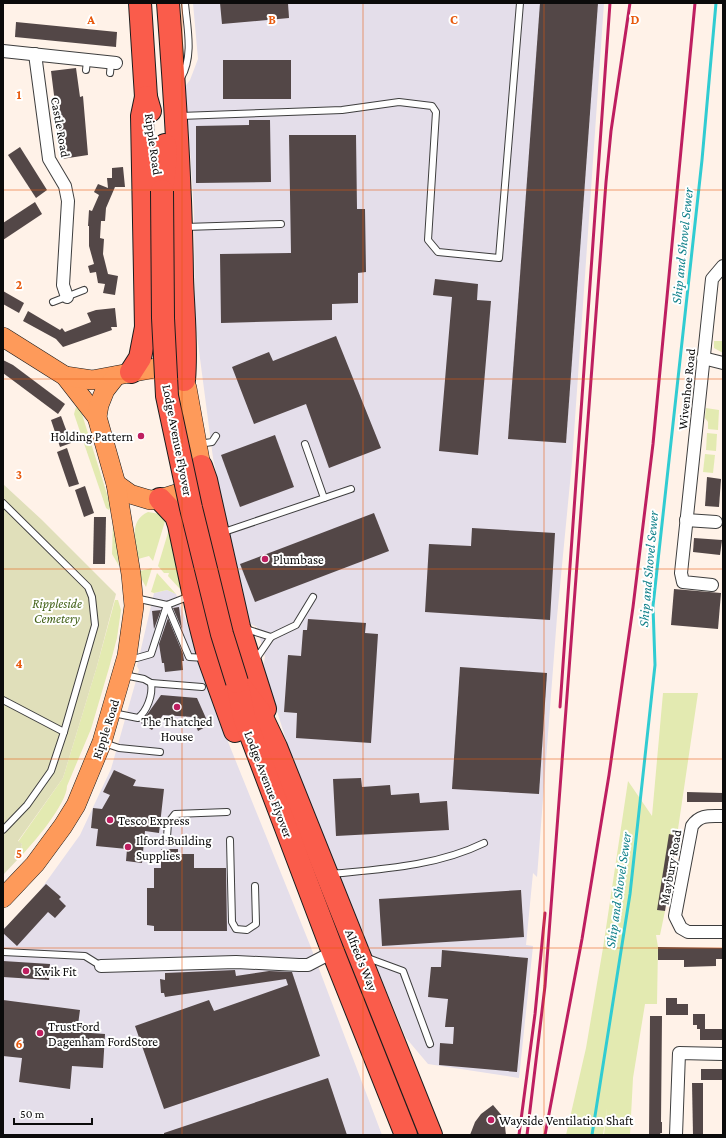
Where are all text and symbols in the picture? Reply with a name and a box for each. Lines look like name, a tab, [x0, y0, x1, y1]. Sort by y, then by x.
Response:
text: A	[86, 12, 95, 27]
text: B	[268, 12, 276, 27]
text: C	[450, 12, 458, 27]
text: D	[631, 12, 640, 27]
text: 1	[17, 87, 22, 102]
street label: Castle Road	[48, 96, 73, 159]
street label: Ripple Road	[142, 112, 165, 176]
water label: Ship and Shovel Sewer	[668, 186, 696, 305]
text: 2	[16, 277, 23, 292]
street label: Wivenhoe Road	[675, 348, 698, 430]
street label: Lodge Avenue Flyover	[159, 383, 196, 497]
place label: Holding Pattern	[50, 429, 133, 444]
marker: Holding Pattern	[136, 431, 146, 441]
text: 3	[16, 467, 22, 482]
water label: Ship and Shovel Sewer	[635, 509, 661, 628]
place label: Plumbase	[273, 552, 324, 567]
marker: Plumbase	[260, 554, 270, 564]
park label: Rippleside Cemetery	[32, 596, 82, 626]
text: 4	[15, 656, 23, 671]
street label: Ripple Road	[89, 697, 122, 761]
marker: The Thatched House	[172, 702, 182, 712]
place label: The Thatched House	[141, 714, 213, 744]
street label: Lodge Avenue Flyover	[241, 729, 296, 840]
place label: Tesco Express	[118, 813, 190, 828]
marker: Tesco Express	[105, 815, 115, 825]
street label: Maybury Road	[657, 828, 684, 906]
water label: Ship and Shovel Sewer	[602, 830, 634, 949]
place label: Ilford Building Supplies	[136, 833, 212, 863]
marker: Ilford Building Supplies	[123, 842, 133, 852]
text: 5	[16, 846, 22, 861]
street label: Alfred's Way	[342, 927, 381, 994]
place label: Kwik Fit	[34, 964, 77, 979]
marker: Kwik Fit	[21, 966, 31, 976]
place label: TrustFord Dagenham FordStore	[48, 1019, 158, 1049]
marker: TrustFord Dagenham FordStore	[35, 1028, 45, 1038]
text: 6	[15, 1036, 23, 1051]
scale bar	[14, 1100, 92, 1126]
text: 50 m	[20, 1107, 45, 1121]
place label: Wayside Ventilation Shaft	[499, 1113, 634, 1128]
marker: Wayside Ventilation Shaft	[486, 1115, 496, 1125]

